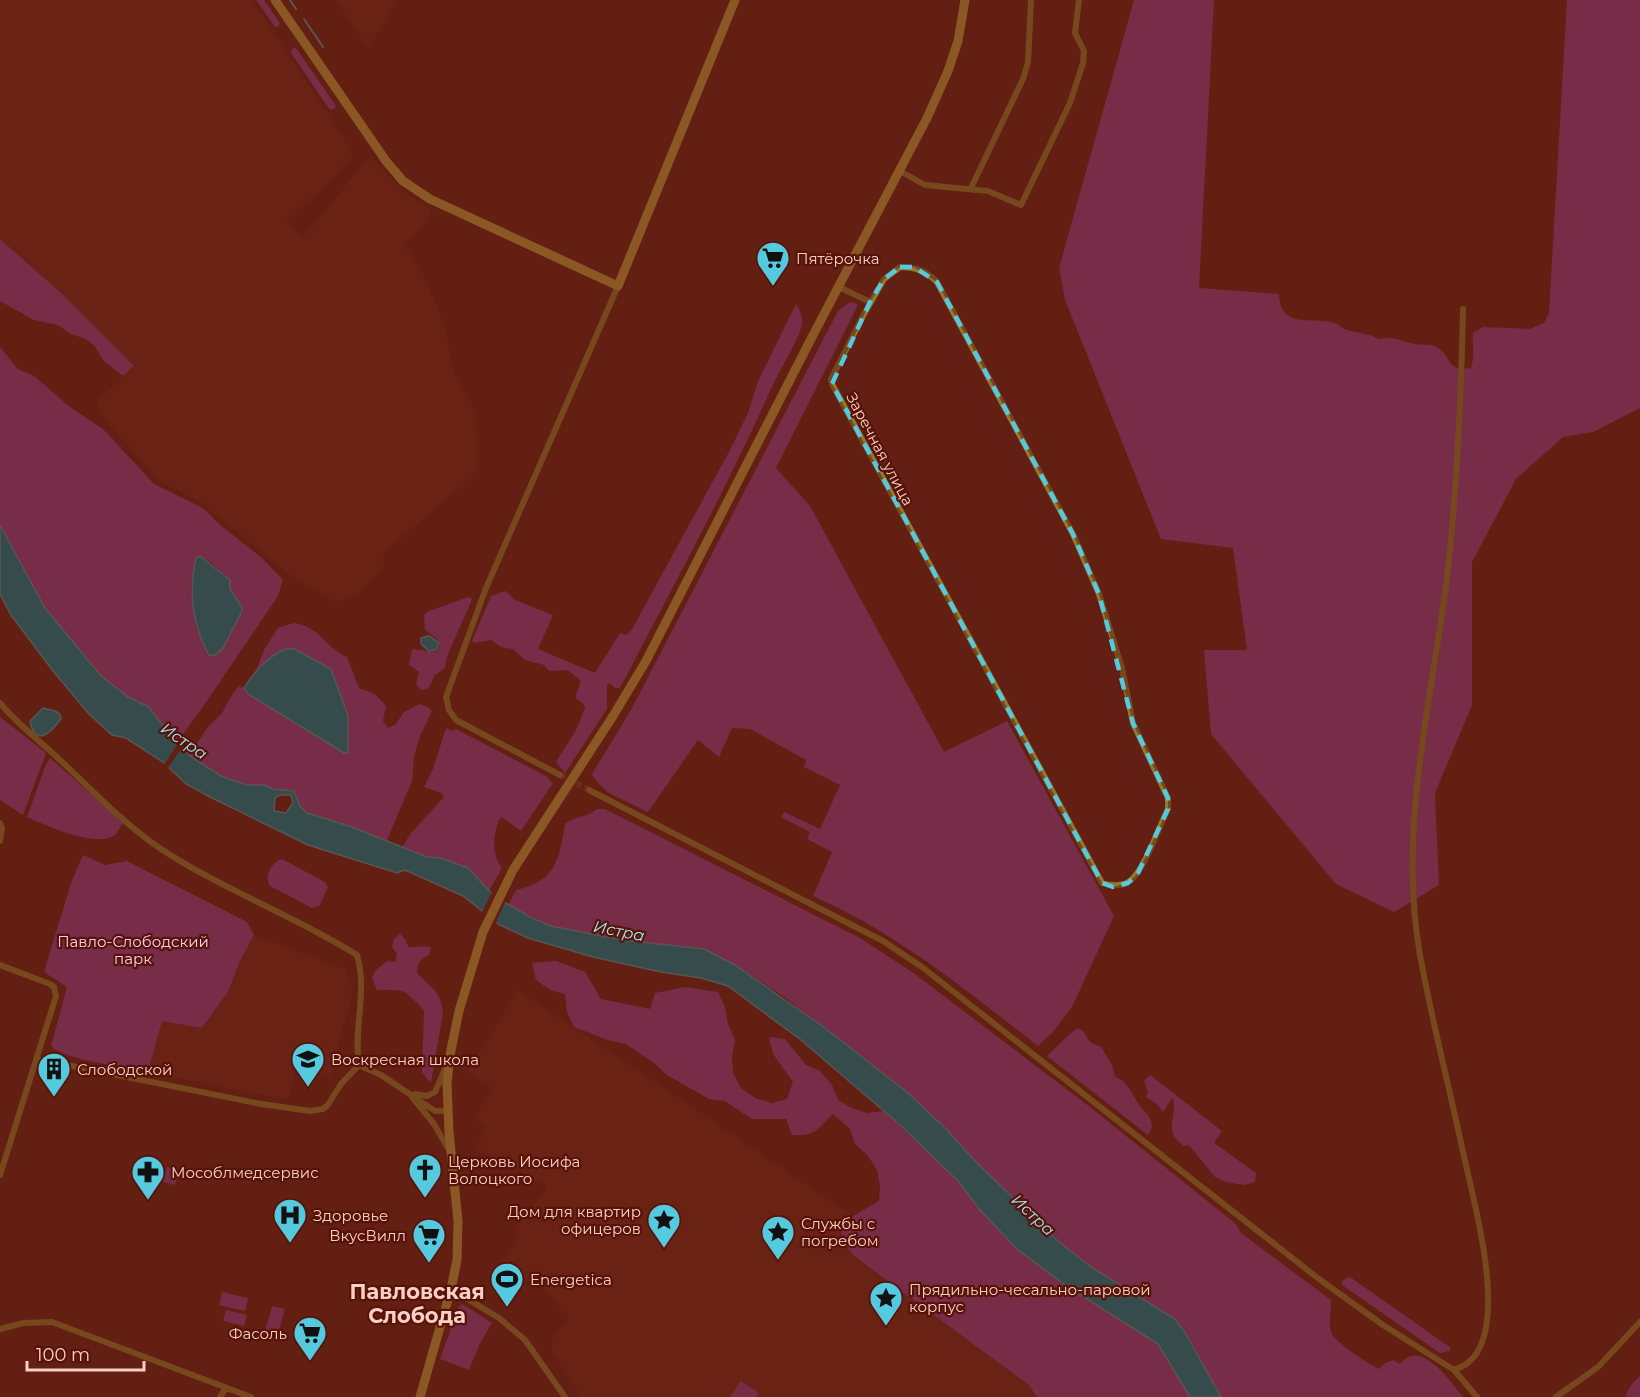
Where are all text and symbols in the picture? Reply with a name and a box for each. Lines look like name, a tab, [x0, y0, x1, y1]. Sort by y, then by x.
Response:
supermarket icon: Пятёрочка	[755, 240, 791, 287]
place label: Пятёрочка	[796, 249, 880, 268]
street label: Заречная улица	[842, 389, 918, 509]
water label: Истра	[157, 719, 211, 763]
water label: Истра	[592, 917, 646, 945]
park label: Павло-Слободский парк	[57, 932, 209, 968]
school or university icon: Воскресная школа	[290, 1041, 326, 1088]
place label: Воскресная школа	[331, 1050, 479, 1069]
building icon: Слободской	[36, 1051, 72, 1098]
place label: Слободской	[77, 1060, 172, 1079]
church icon: Церковь Иосифа Волоцкого	[407, 1152, 443, 1199]
place label: Церковь Иосифа Волоцкого	[448, 1152, 580, 1188]
pharmacy icon: Мособлмедсервис	[130, 1154, 166, 1201]
place label: Мособлмедсервис	[171, 1163, 319, 1182]
water label: Истра	[1008, 1190, 1058, 1240]
hospital icon: Здоровье	[272, 1197, 308, 1244]
place label: Дом для квартир офицеров	[507, 1202, 641, 1238]
place icon: Дом для квартир офицеров	[646, 1202, 682, 1249]
place label: Здоровье	[313, 1206, 388, 1225]
place icon: Службы с погребом	[760, 1214, 796, 1261]
place label: Службы с погребом	[801, 1214, 879, 1250]
supermarket icon: ВкусВилл	[411, 1217, 447, 1264]
place label: ВкусВилл	[329, 1226, 406, 1245]
sports icon: Energetica	[489, 1261, 525, 1308]
place label: Energetica	[530, 1270, 612, 1289]
district label: Павловская Слобода	[349, 1279, 485, 1328]
place icon: Прядильно-чесально-паровой корпус	[868, 1280, 904, 1327]
place label: Прядильно-чесально-паровой корпус	[909, 1280, 1151, 1316]
supermarket icon: Фасоль	[292, 1315, 328, 1362]
place label: Фасоль	[229, 1324, 287, 1343]
scale bar	[27, 1334, 144, 1372]
text: 100 m	[36, 1344, 90, 1366]

